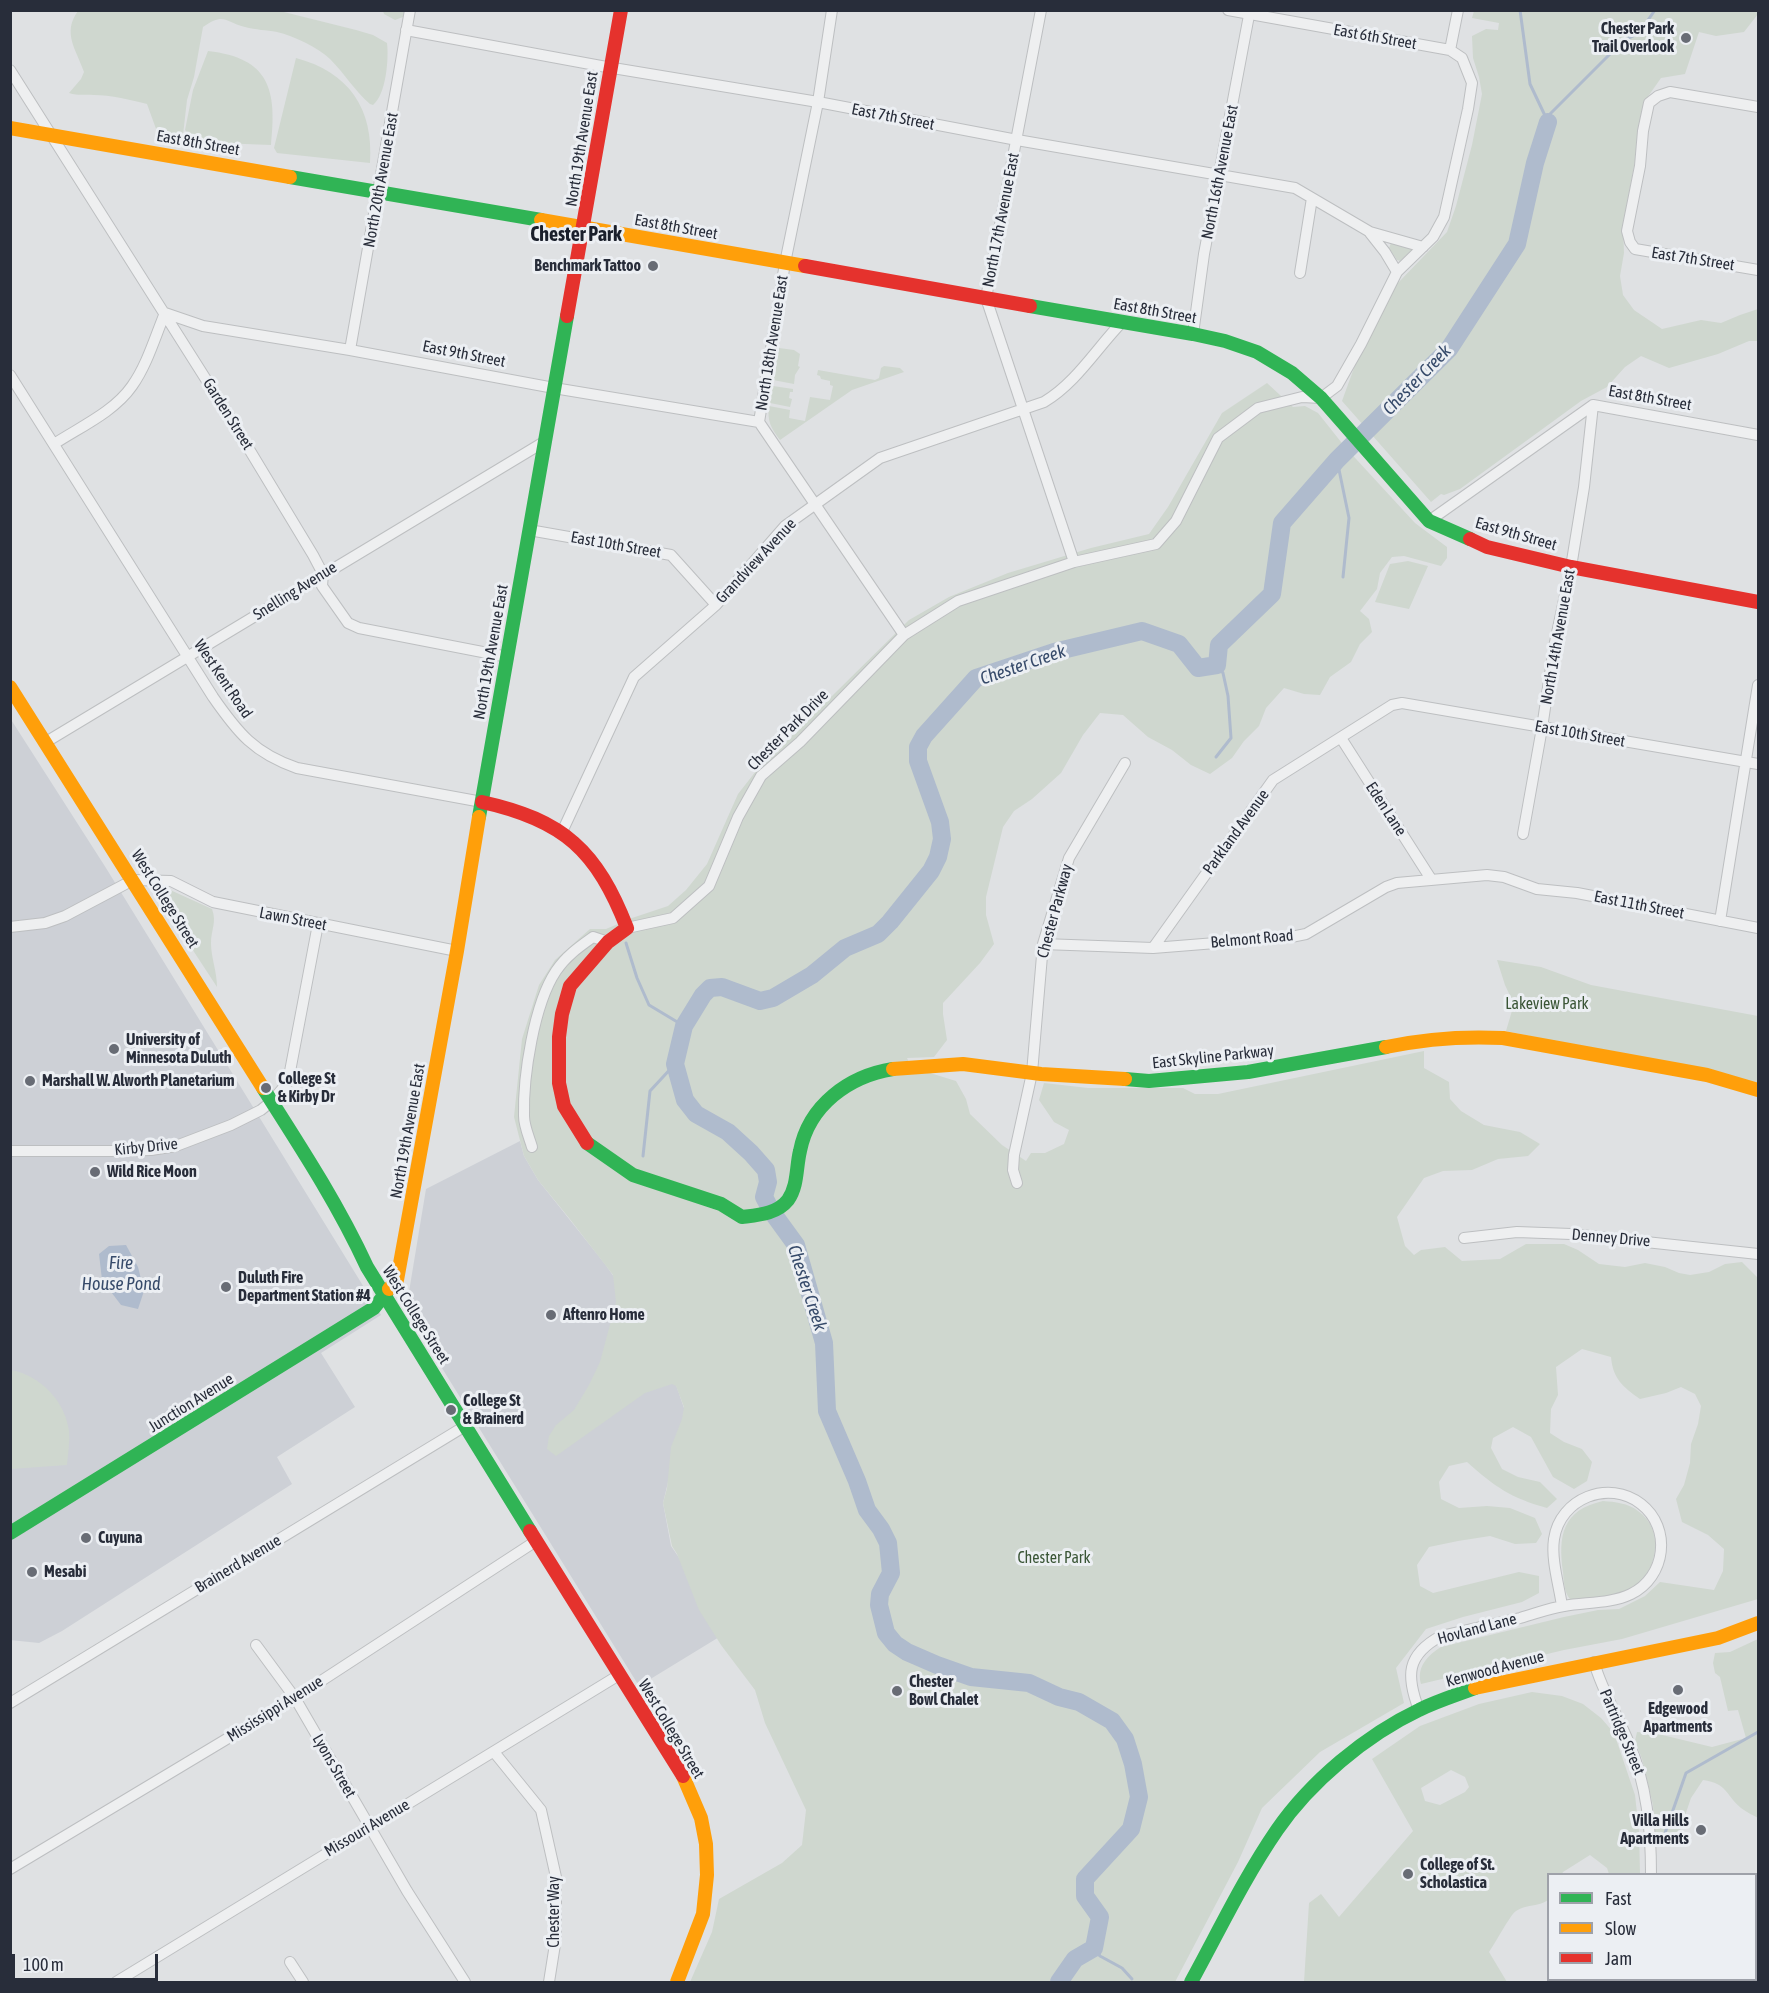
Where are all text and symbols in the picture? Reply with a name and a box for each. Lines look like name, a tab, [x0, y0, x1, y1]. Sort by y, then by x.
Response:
place label: Chester Park Trail Overlook	[1592, 19, 1674, 57]
street label: East 6th Street	[1332, 20, 1418, 54]
marker: Chester Park Trail Overlook	[1679, 31, 1693, 45]
street label: North 19th Avenue East	[562, 70, 602, 208]
street label: East 7th Street	[850, 100, 936, 134]
street label: North 16th Avenue East	[1198, 103, 1242, 241]
street label: North 20th Avenue East	[360, 111, 402, 249]
street label: East 8th Street	[155, 126, 241, 160]
street label: North 17th Avenue East	[979, 151, 1023, 289]
street label: East 8th Street	[633, 210, 719, 244]
district label: Chester Park	[530, 223, 622, 247]
street label: East 7th Street	[1650, 243, 1736, 275]
place label: Benchmark Tattoo	[534, 256, 641, 276]
marker: Benchmark Tattoo	[646, 259, 660, 273]
street label: North 18th Avenue East	[752, 274, 792, 412]
street label: East 8th Street	[1112, 294, 1198, 328]
street label: East 9th Street	[421, 337, 507, 371]
water label: Chester Creek	[1378, 340, 1456, 420]
street label: Garden Street	[199, 375, 257, 453]
street label: East 8th Street	[1607, 381, 1693, 415]
street label: East 9th Street	[1473, 513, 1559, 555]
street label: Grandview Avenue	[712, 515, 800, 607]
street label: East 10th Street	[569, 528, 663, 562]
street label: Snelling Avenue	[250, 558, 340, 624]
street label: North 14th Avenue East	[1537, 568, 1579, 706]
street label: North 19th Avenue East	[470, 583, 512, 721]
street label: West Kent Road	[190, 636, 256, 722]
water label: Chester Creek	[977, 640, 1069, 690]
street label: Chester Park Drive	[744, 686, 832, 774]
street label: East 10th Street	[1533, 717, 1627, 751]
street label: Eden Lane	[1362, 778, 1410, 840]
street label: Parkland Avenue	[1199, 786, 1273, 878]
street label: West College Street	[127, 846, 203, 952]
street label: Chester Parkway	[1033, 862, 1077, 960]
street label: East 11th Street	[1592, 887, 1686, 923]
street label: Lawn Street	[258, 903, 328, 935]
street label: Belmont Road	[1210, 926, 1294, 952]
park label: Lakeview Park	[1505, 994, 1589, 1014]
place label: University of Minnesota Duluth	[126, 1030, 232, 1068]
street label: East Skyline Parkway	[1151, 1041, 1275, 1073]
marker: University of Minnesota Duluth	[107, 1042, 121, 1056]
street label: North 19th Avenue East	[387, 1062, 429, 1200]
place label: College St & Kirby Dr	[278, 1069, 336, 1107]
place label: Marshall W. Alworth Planetarium	[42, 1071, 235, 1091]
marker: Marshall W. Alworth Planetarium	[23, 1074, 37, 1088]
marker: College St & Kirby Dr	[259, 1081, 273, 1095]
street label: Kirby Drive	[113, 1134, 179, 1160]
place label: Wild Rice Moon	[107, 1162, 197, 1182]
marker: Wild Rice Moon	[88, 1165, 102, 1179]
street label: Denney Drive	[1571, 1225, 1651, 1251]
water label: Chester Creek	[783, 1242, 831, 1334]
water label: Fire House Pond	[82, 1252, 160, 1294]
street label: West College Street	[378, 1262, 454, 1368]
place label: Duluth Fire Department Station #4	[238, 1268, 371, 1306]
marker: Duluth Fire Department Station #4	[219, 1280, 233, 1294]
place label: Aftenro Home	[563, 1305, 645, 1325]
marker: Aftenro Home	[544, 1308, 558, 1322]
street label: Junction Avenue	[145, 1369, 237, 1437]
place label: College St & Brainerd	[463, 1391, 524, 1429]
marker: College St & Brainerd	[444, 1403, 458, 1417]
place label: Cuyuna	[98, 1528, 142, 1548]
marker: Cuyuna	[79, 1531, 93, 1545]
street label: Brainerd Avenue	[192, 1531, 284, 1597]
park label: Chester Park	[1017, 1548, 1091, 1568]
place label: Mesabi	[44, 1562, 86, 1582]
marker: Mesabi	[25, 1565, 39, 1579]
street label: Hovland Lane	[1435, 1609, 1519, 1649]
street label: Kenwood Avenue	[1444, 1647, 1546, 1691]
street label: Mississippi Avenue	[223, 1672, 327, 1746]
place label: Chester Bowl Chalet	[909, 1672, 978, 1710]
street label: West College Street	[634, 1676, 708, 1782]
marker: Edgewood Apartments	[1671, 1683, 1685, 1697]
marker: Chester Bowl Chalet	[890, 1684, 904, 1698]
street label: Partridge Street	[1595, 1686, 1649, 1778]
place label: Edgewood Apartments	[1644, 1699, 1712, 1737]
street label: Lyons Street	[308, 1731, 360, 1801]
street label: Missouri Avenue	[321, 1795, 413, 1861]
place label: Villa Hills Apartments	[1620, 1811, 1689, 1849]
marker: Villa Hills Apartments	[1694, 1823, 1708, 1837]
place label: College of St. Scholastica	[1420, 1855, 1495, 1893]
marker: College of St. Scholastica	[1401, 1867, 1415, 1881]
legend	[1547, 1873, 1757, 1981]
street label: Chester Way	[544, 1876, 564, 1948]
text: Fast	[1605, 1888, 1632, 1909]
text: Slow	[1605, 1918, 1636, 1939]
scale bar	[15, 1942, 160, 1980]
text: Jam	[1605, 1948, 1632, 1969]
text: 100 m	[23, 1954, 64, 1975]

